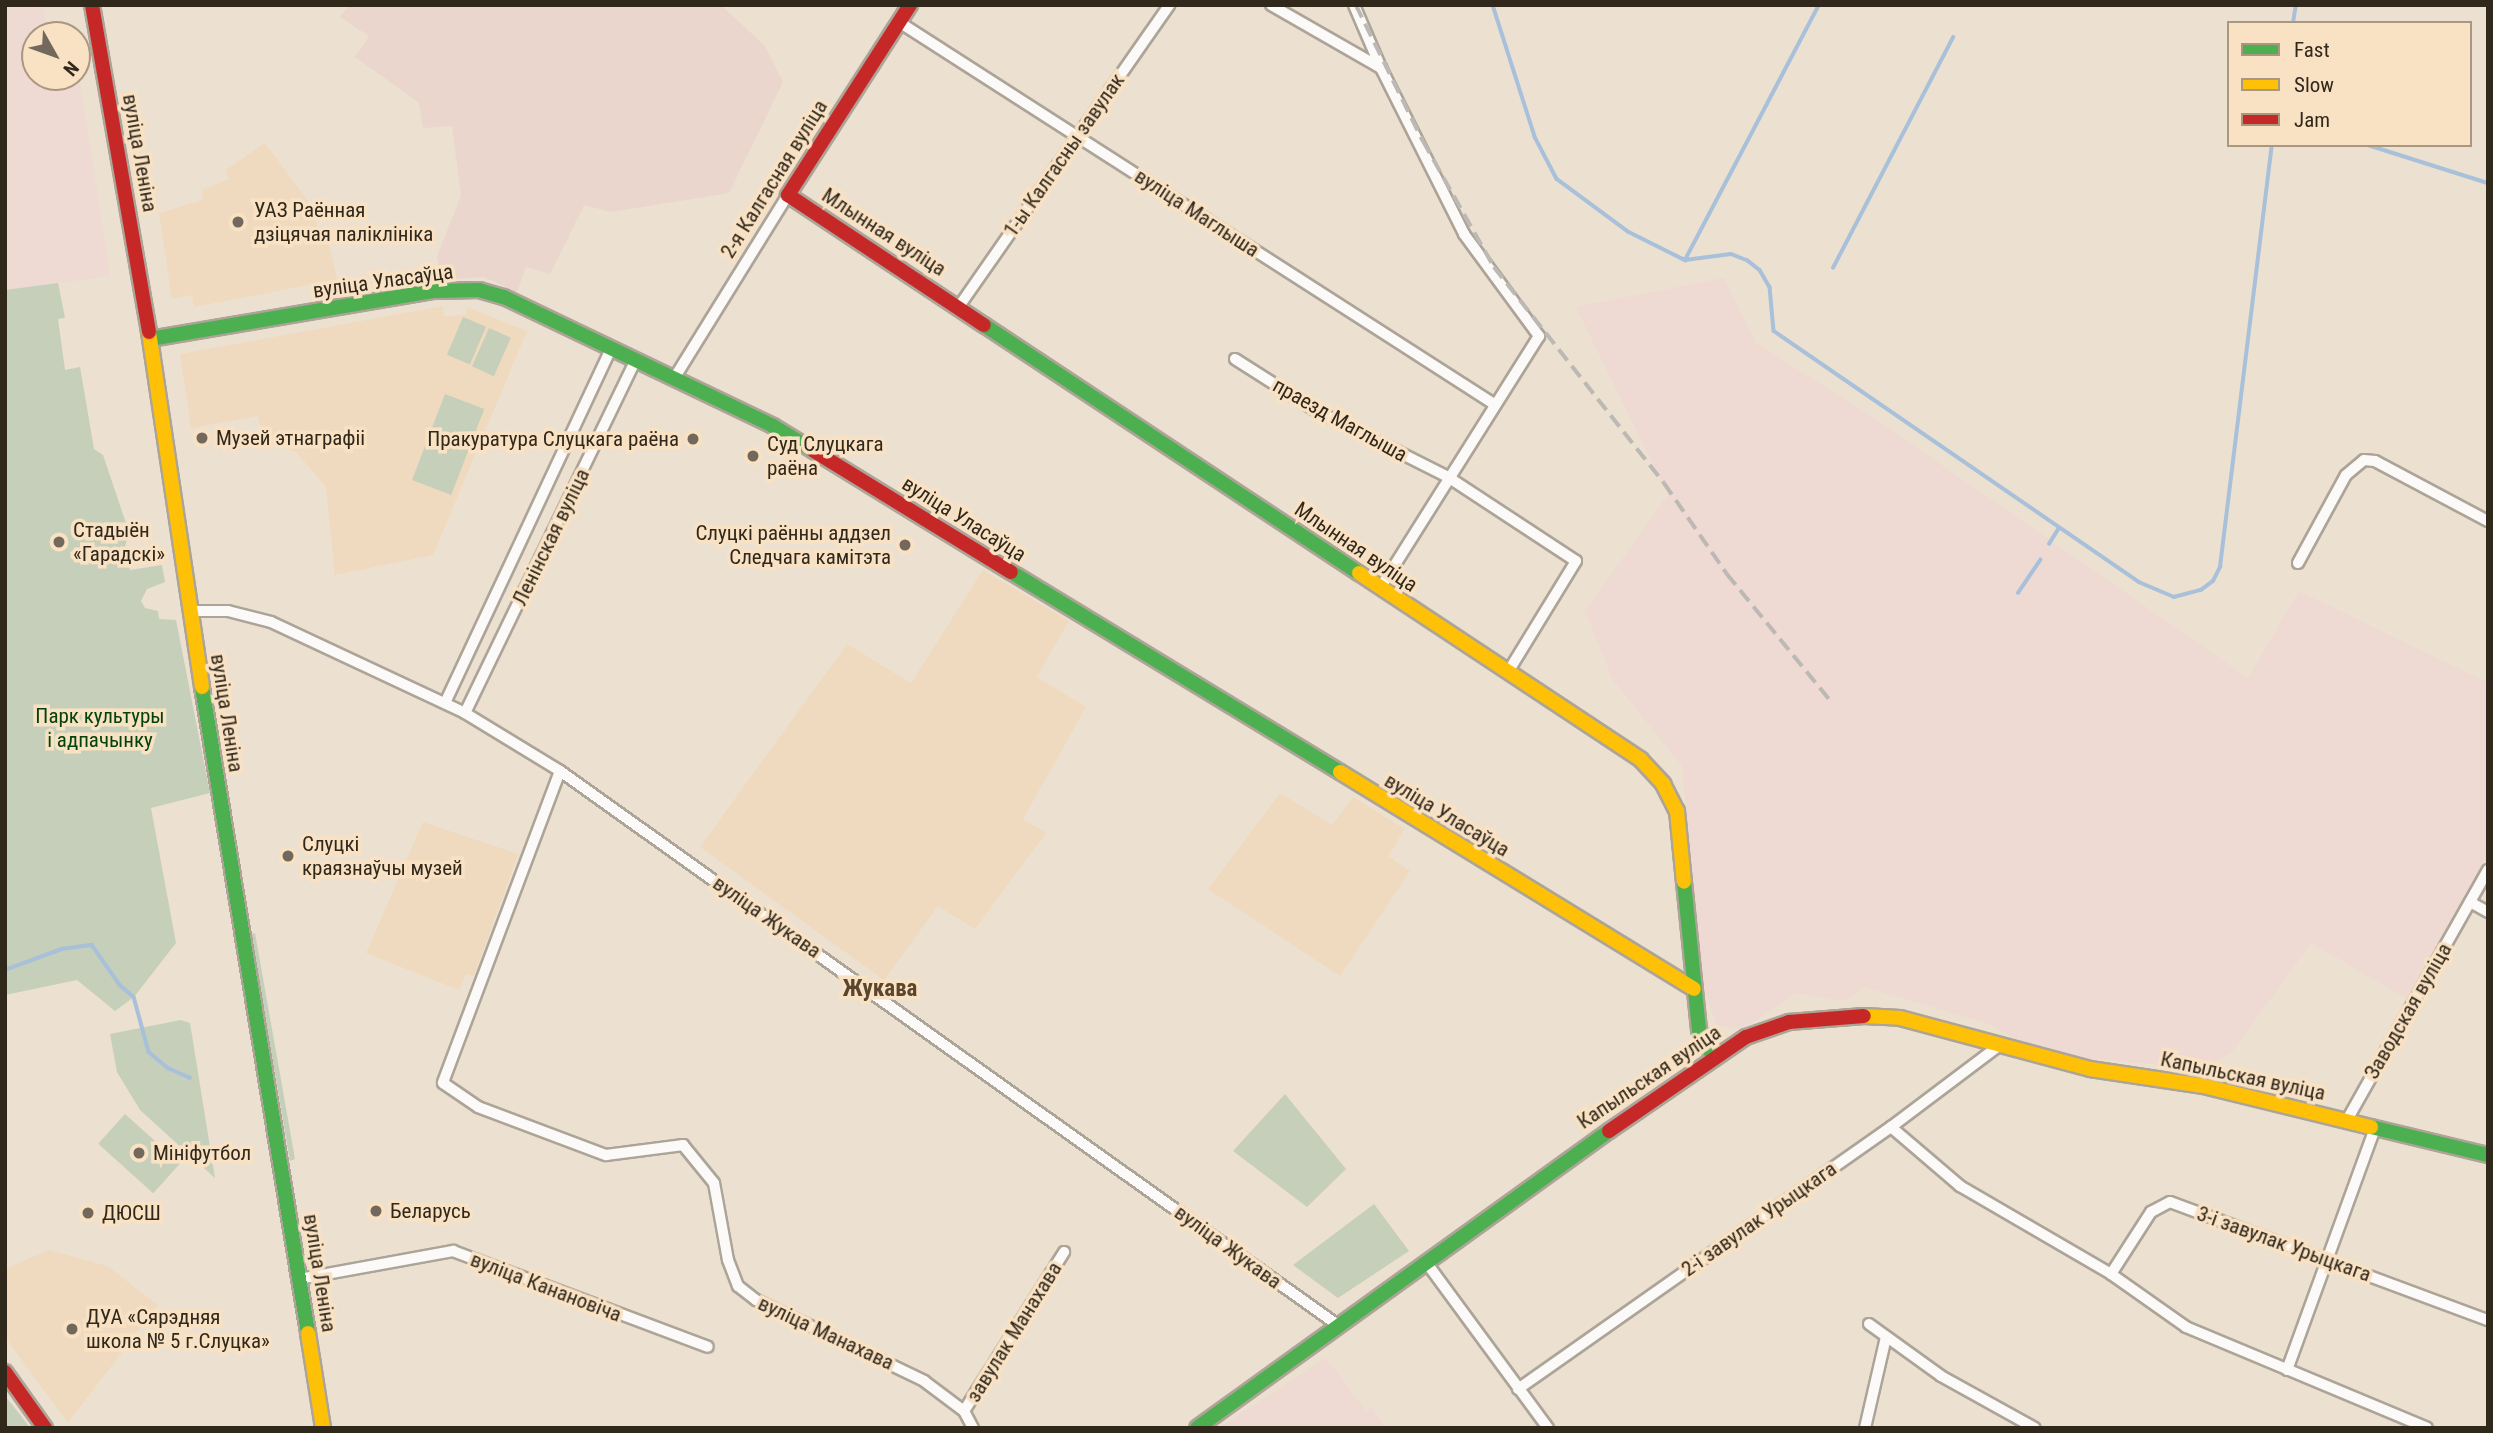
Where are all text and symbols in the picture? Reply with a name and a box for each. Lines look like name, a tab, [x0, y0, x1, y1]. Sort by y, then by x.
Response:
north arrow	[21, 21, 91, 91]
legend	[2227, 21, 2472, 147]
text: Fast	[2294, 38, 2330, 62]
text: N	[58, 57, 83, 80]
street label: 1-ы Калгасны завулак	[998, 68, 1130, 242]
text: Slow	[2294, 73, 2334, 97]
street label: вуліца Леніна	[117, 92, 163, 214]
street label: 2-я Калгасная вуліца	[715, 95, 833, 263]
text: Jam	[2294, 108, 2330, 132]
street label: вуліца Маглыша	[1130, 163, 1264, 263]
street label: Млынная вуліца	[817, 183, 951, 281]
place label: УАЗ Раённая дзіцячая паліклініка	[254, 197, 433, 247]
marker: УАЗ Раённая дзіцячая паліклініка	[228, 212, 248, 232]
street label: вуліца Уласаўца	[311, 259, 455, 303]
street label: праезд Маглыша	[1268, 373, 1412, 467]
place label: Музей этнаграфіі	[216, 425, 365, 451]
place label: Пракуратура Слуцкага раёна	[427, 426, 679, 452]
marker: Музей этнаграфіі	[194, 430, 210, 446]
marker: Пракуратура Слуцкага раёна	[685, 431, 701, 447]
place label: Суд Слуцкага раёна	[767, 431, 884, 481]
marker: Суд Слуцкага раёна	[745, 448, 761, 464]
street label: Ленінская вуліца	[507, 464, 595, 610]
street label: вуліца Уласаўца	[897, 471, 1031, 567]
street label: Млынная вуліца	[1290, 497, 1422, 597]
place label: Стадыён «Гарадскі»	[73, 517, 165, 567]
place label: Слуцкі раённы аддзел Следчага камітэта	[695, 520, 891, 570]
marker: Стадыён «Гарадскі»	[51, 534, 67, 550]
marker: Слуцкі раённы аддзел Следчага камітэта	[897, 537, 913, 553]
street label: вуліца Леніна	[205, 652, 249, 774]
park label: Парк культуры і адпачынку	[35, 703, 165, 753]
street label: вуліца Уласаўца	[1380, 768, 1514, 862]
place label: Слуцкі краязнаўчы музей	[302, 831, 463, 881]
marker: Слуцкі краязнаўчы музей	[280, 848, 296, 864]
street label: вуліца Жукава	[708, 871, 826, 963]
street label: Заводская вуліца	[2359, 939, 2457, 1083]
district label: Жукава	[843, 975, 917, 1003]
street label: Капыльская вуліца	[1572, 1020, 1726, 1134]
street label: Капыльская вуліца	[2158, 1046, 2328, 1106]
place label: Мініфутбол	[153, 1140, 251, 1166]
marker: Мініфутбол	[131, 1145, 147, 1161]
street label: 2-і завулак Урыцкага	[1677, 1156, 1841, 1282]
place label: Беларусь	[390, 1198, 471, 1224]
place label: ДЮСШ	[102, 1200, 161, 1226]
street label: вуліца Жукава	[1170, 1200, 1286, 1294]
street label: 3-і завулак Урыцкага	[2194, 1201, 2374, 1287]
marker: Беларусь	[368, 1203, 384, 1219]
marker: ДЮСШ	[80, 1205, 96, 1221]
street label: вуліца Леніна	[298, 1212, 342, 1334]
street label: вуліца Канановіча	[467, 1247, 625, 1327]
street label: завулак Манахава	[961, 1257, 1067, 1407]
street label: вуліца Манахава	[754, 1291, 898, 1375]
place label: ДУА «Сярэдняя школа № 5 г.Слуцка»	[86, 1304, 270, 1354]
marker: ДУА «Сярэдняя школа № 5 г.Слуцка»	[64, 1321, 80, 1337]

